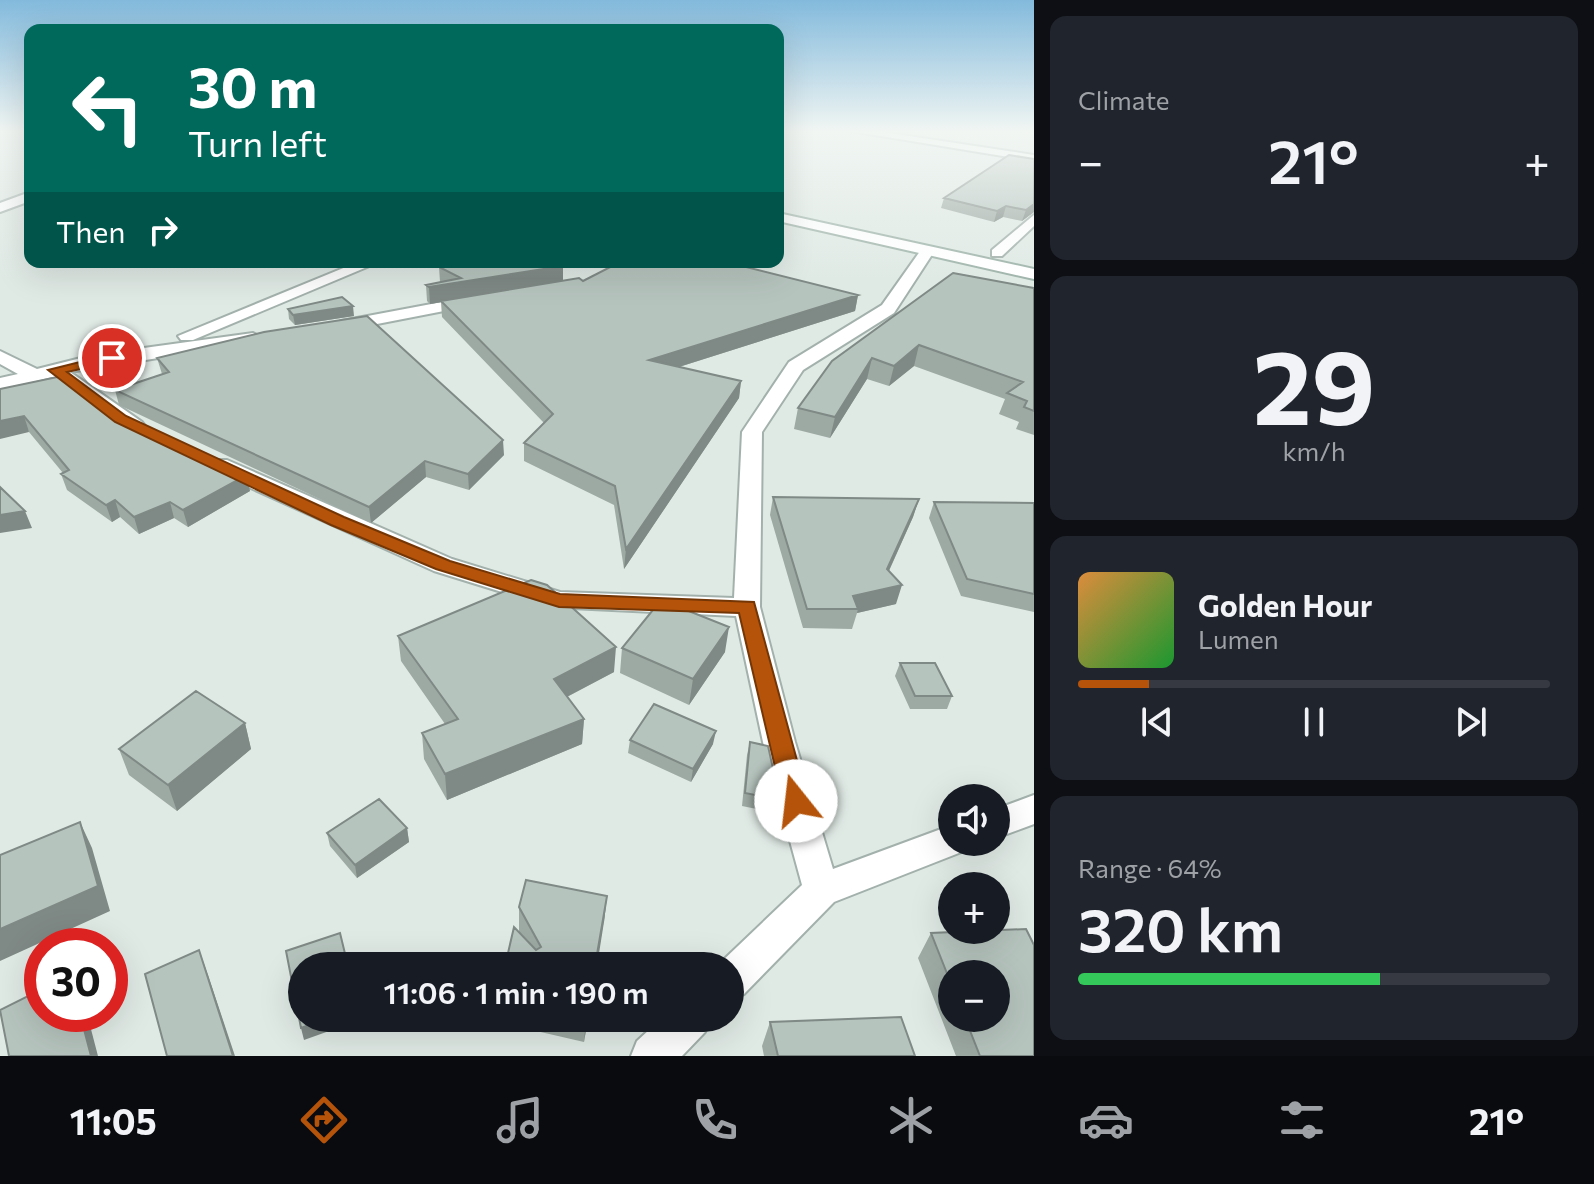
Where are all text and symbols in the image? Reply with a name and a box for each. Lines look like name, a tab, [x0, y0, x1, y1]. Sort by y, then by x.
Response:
text: 30 m	[188, 51, 317, 120]
icon: left	[56, 56, 160, 160]
text: Climate	[1078, 84, 1170, 115]
text: Turn left	[188, 120, 327, 164]
text: 21°	[1268, 123, 1359, 196]
text: −	[1078, 133, 1103, 187]
text: +	[1524, 133, 1550, 187]
icon: right	[141, 208, 185, 252]
text: Then	[56, 212, 125, 249]
text: 29	[1253, 319, 1375, 446]
pin	[78, 324, 146, 392]
icon: arrive	[90, 336, 134, 380]
text: km/h	[1282, 435, 1346, 466]
text: Golden Hour	[1198, 586, 1372, 623]
text: Lumen	[1198, 623, 1279, 654]
icon: previous	[1135, 700, 1179, 744]
icon: pause	[1292, 700, 1336, 744]
icon: next	[1449, 700, 1493, 744]
position arrow	[754, 759, 838, 843]
map controls	[938, 784, 1010, 1032]
button: sound	[938, 784, 1010, 856]
text: Range · 64%	[1078, 852, 1222, 883]
button: +	[938, 872, 1010, 944]
text: 320 km	[1078, 891, 1283, 964]
speed limit sign: 30	[24, 928, 128, 1032]
button: −	[938, 960, 1010, 1032]
text: 11:06 · 1 min · 190 m	[384, 973, 648, 1010]
icon: directions	[296, 1092, 352, 1148]
icon: music	[492, 1092, 548, 1148]
icon: phone	[687, 1092, 743, 1148]
icon: climate	[883, 1092, 939, 1148]
icon: car	[1078, 1092, 1134, 1148]
icon: filters	[1274, 1092, 1330, 1148]
text: 11:05	[70, 1098, 157, 1142]
text: 21°	[1469, 1098, 1524, 1142]

